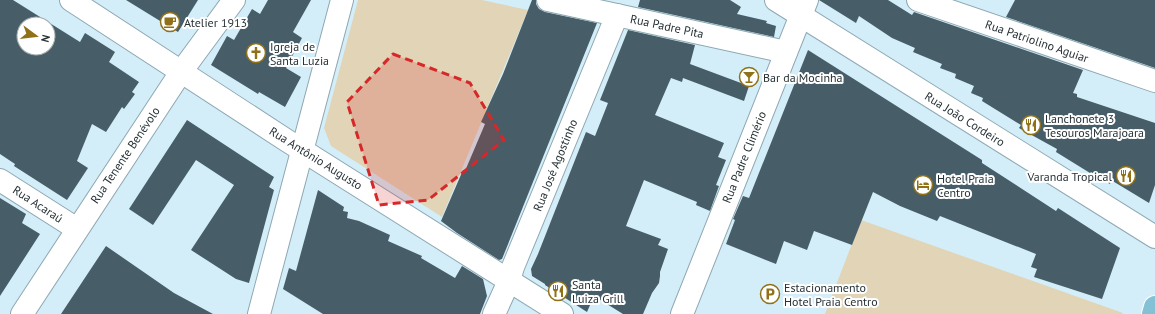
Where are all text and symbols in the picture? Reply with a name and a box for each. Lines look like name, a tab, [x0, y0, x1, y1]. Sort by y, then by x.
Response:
cafe icon: Atelier 1913	[159, 11, 181, 33]
street label: Rua Padre Pita	[629, 11, 705, 41]
place label: Atelier 1913	[184, 15, 247, 30]
north arrow	[16, 16, 56, 56]
street label: Rua Patriolino Aguiar	[983, 16, 1091, 66]
text: N	[38, 33, 53, 44]
place label: Igreja de Santa Luzia	[270, 39, 329, 68]
church icon: Igreja de Santa Luzia	[245, 42, 267, 64]
bar icon: Bar da Mocinha	[738, 66, 760, 88]
place label: Bar da Mocinha	[763, 70, 843, 85]
street label: Rua João Cordeiro	[922, 88, 1008, 150]
street label: Rua Tenente Benévolo	[87, 104, 163, 206]
street label: Rua Padre Climério	[719, 109, 769, 205]
place label: Lanchonete 3 Tesouros Marajoara	[1045, 111, 1144, 140]
restaurant icon: Lanchonete 3 Tesouros Marajoara	[1020, 114, 1042, 136]
street label: Rua José Agostinho	[530, 117, 580, 213]
street label: Rua Antônio Augusto	[267, 123, 365, 193]
restaurant icon: Varanda Tropical	[1115, 165, 1137, 187]
place label: Varanda Tropical	[1027, 169, 1112, 184]
place label: Hotel Praia Centro	[937, 171, 994, 200]
hotel icon: Hotel Praia Centro	[912, 174, 934, 196]
street label: Rua Acaraú	[10, 182, 66, 226]
place label: Santa Luiza Grill	[572, 277, 624, 306]
restaurant icon: Santa Luiza Grill	[547, 280, 569, 302]
place label: Estacionamento Hotel Praia Centro	[784, 280, 878, 309]
parking icon: Estacionamento Hotel Praia Centro	[759, 283, 781, 305]

